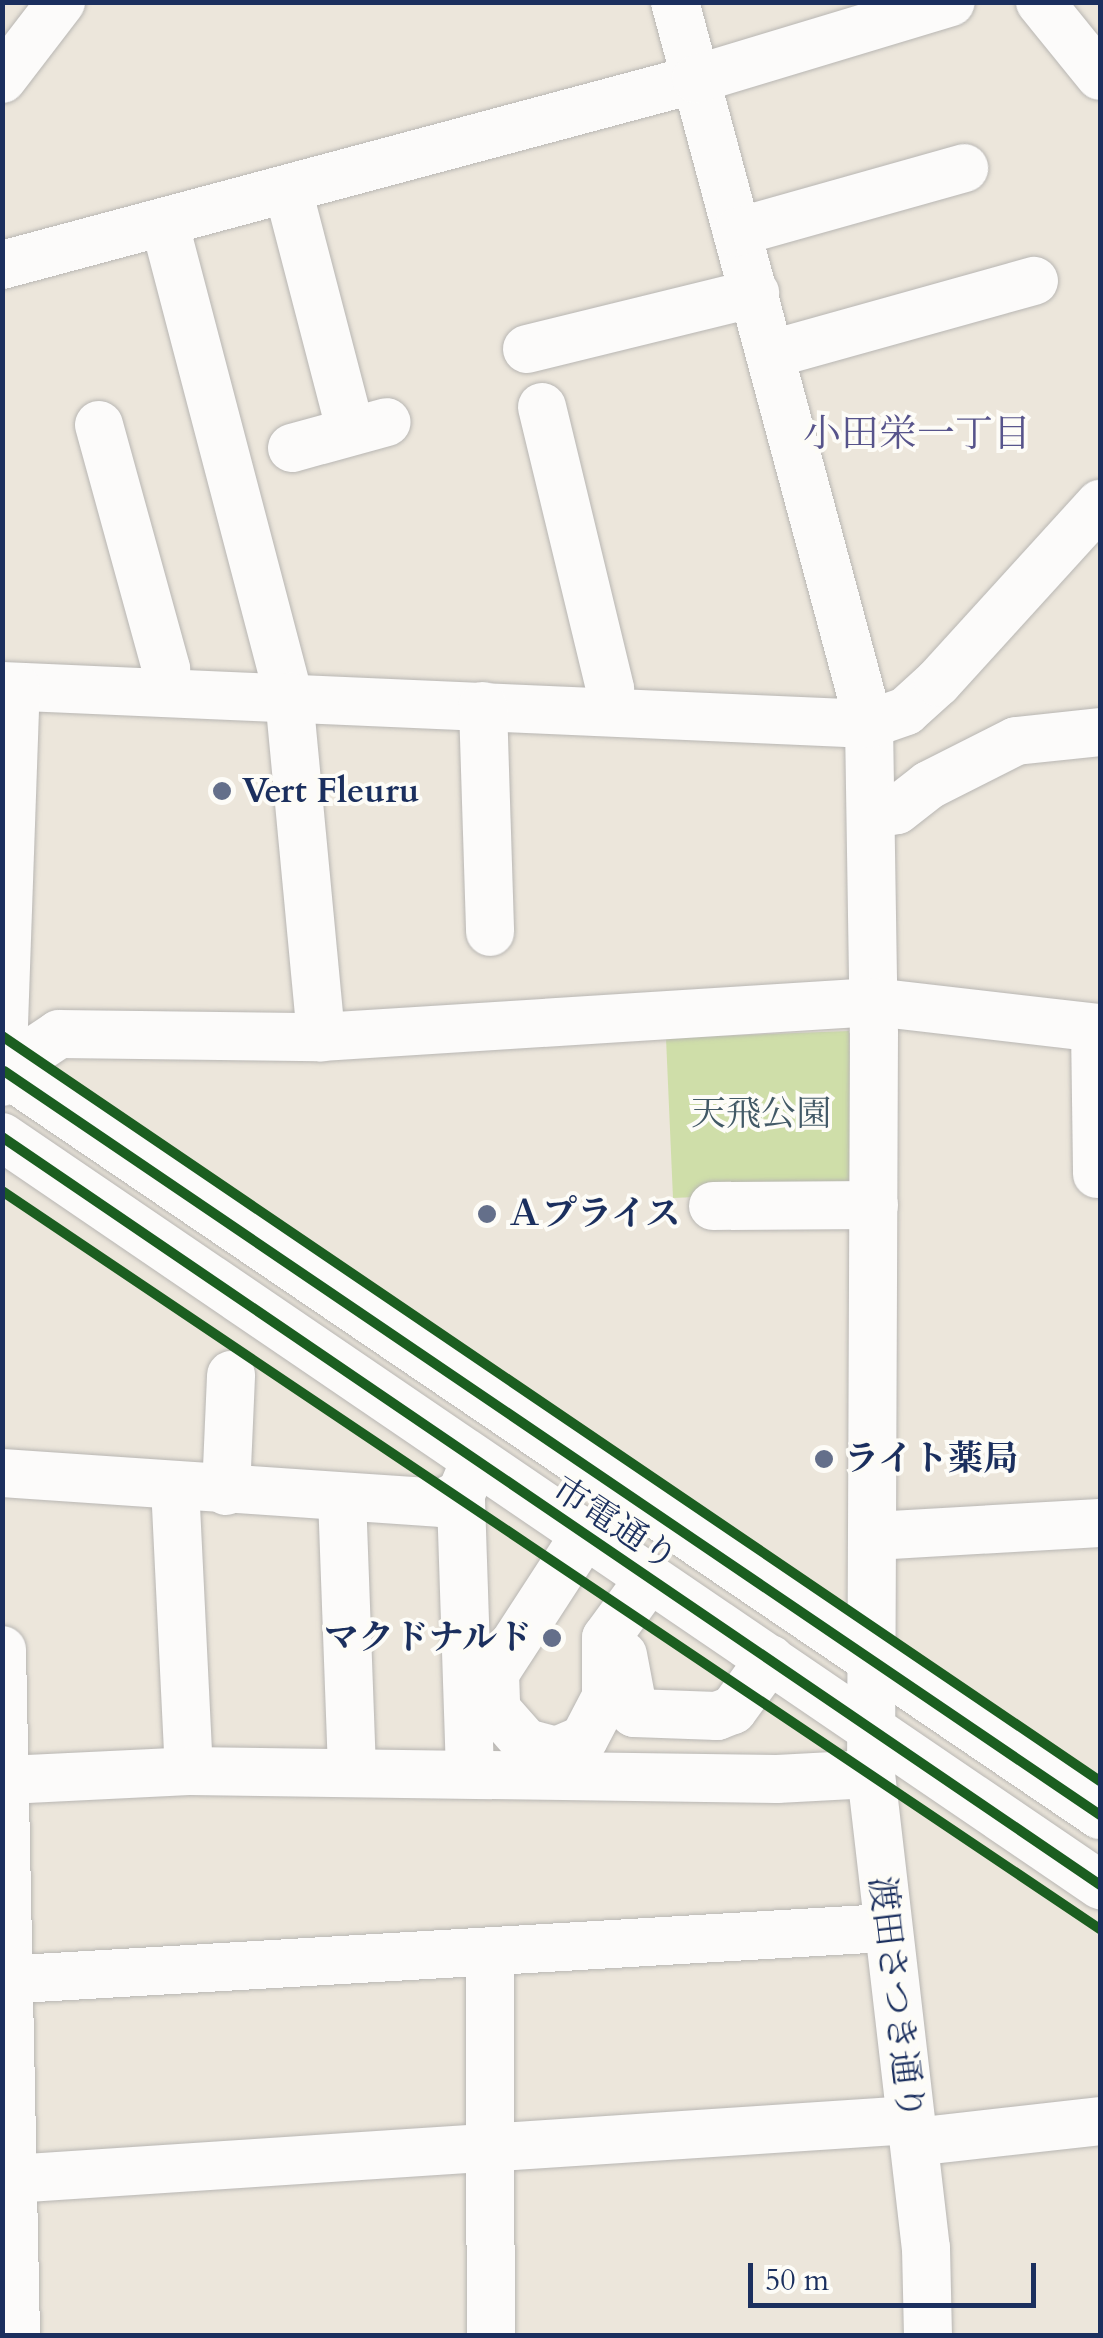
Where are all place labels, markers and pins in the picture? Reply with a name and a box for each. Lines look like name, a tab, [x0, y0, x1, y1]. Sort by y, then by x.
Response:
place label: Vert Fleuru	[242, 770, 419, 812]
marker: Vert Fleuru	[211, 780, 233, 802]
place label: Ａプライス	[507, 1193, 682, 1235]
marker: Ａプライス	[476, 1203, 498, 1225]
place label: ライト薬局	[844, 1438, 1019, 1480]
marker: ライト薬局	[813, 1448, 835, 1470]
place label: マクドナルド	[322, 1617, 532, 1659]
marker: マクドナルド	[541, 1627, 563, 1649]

